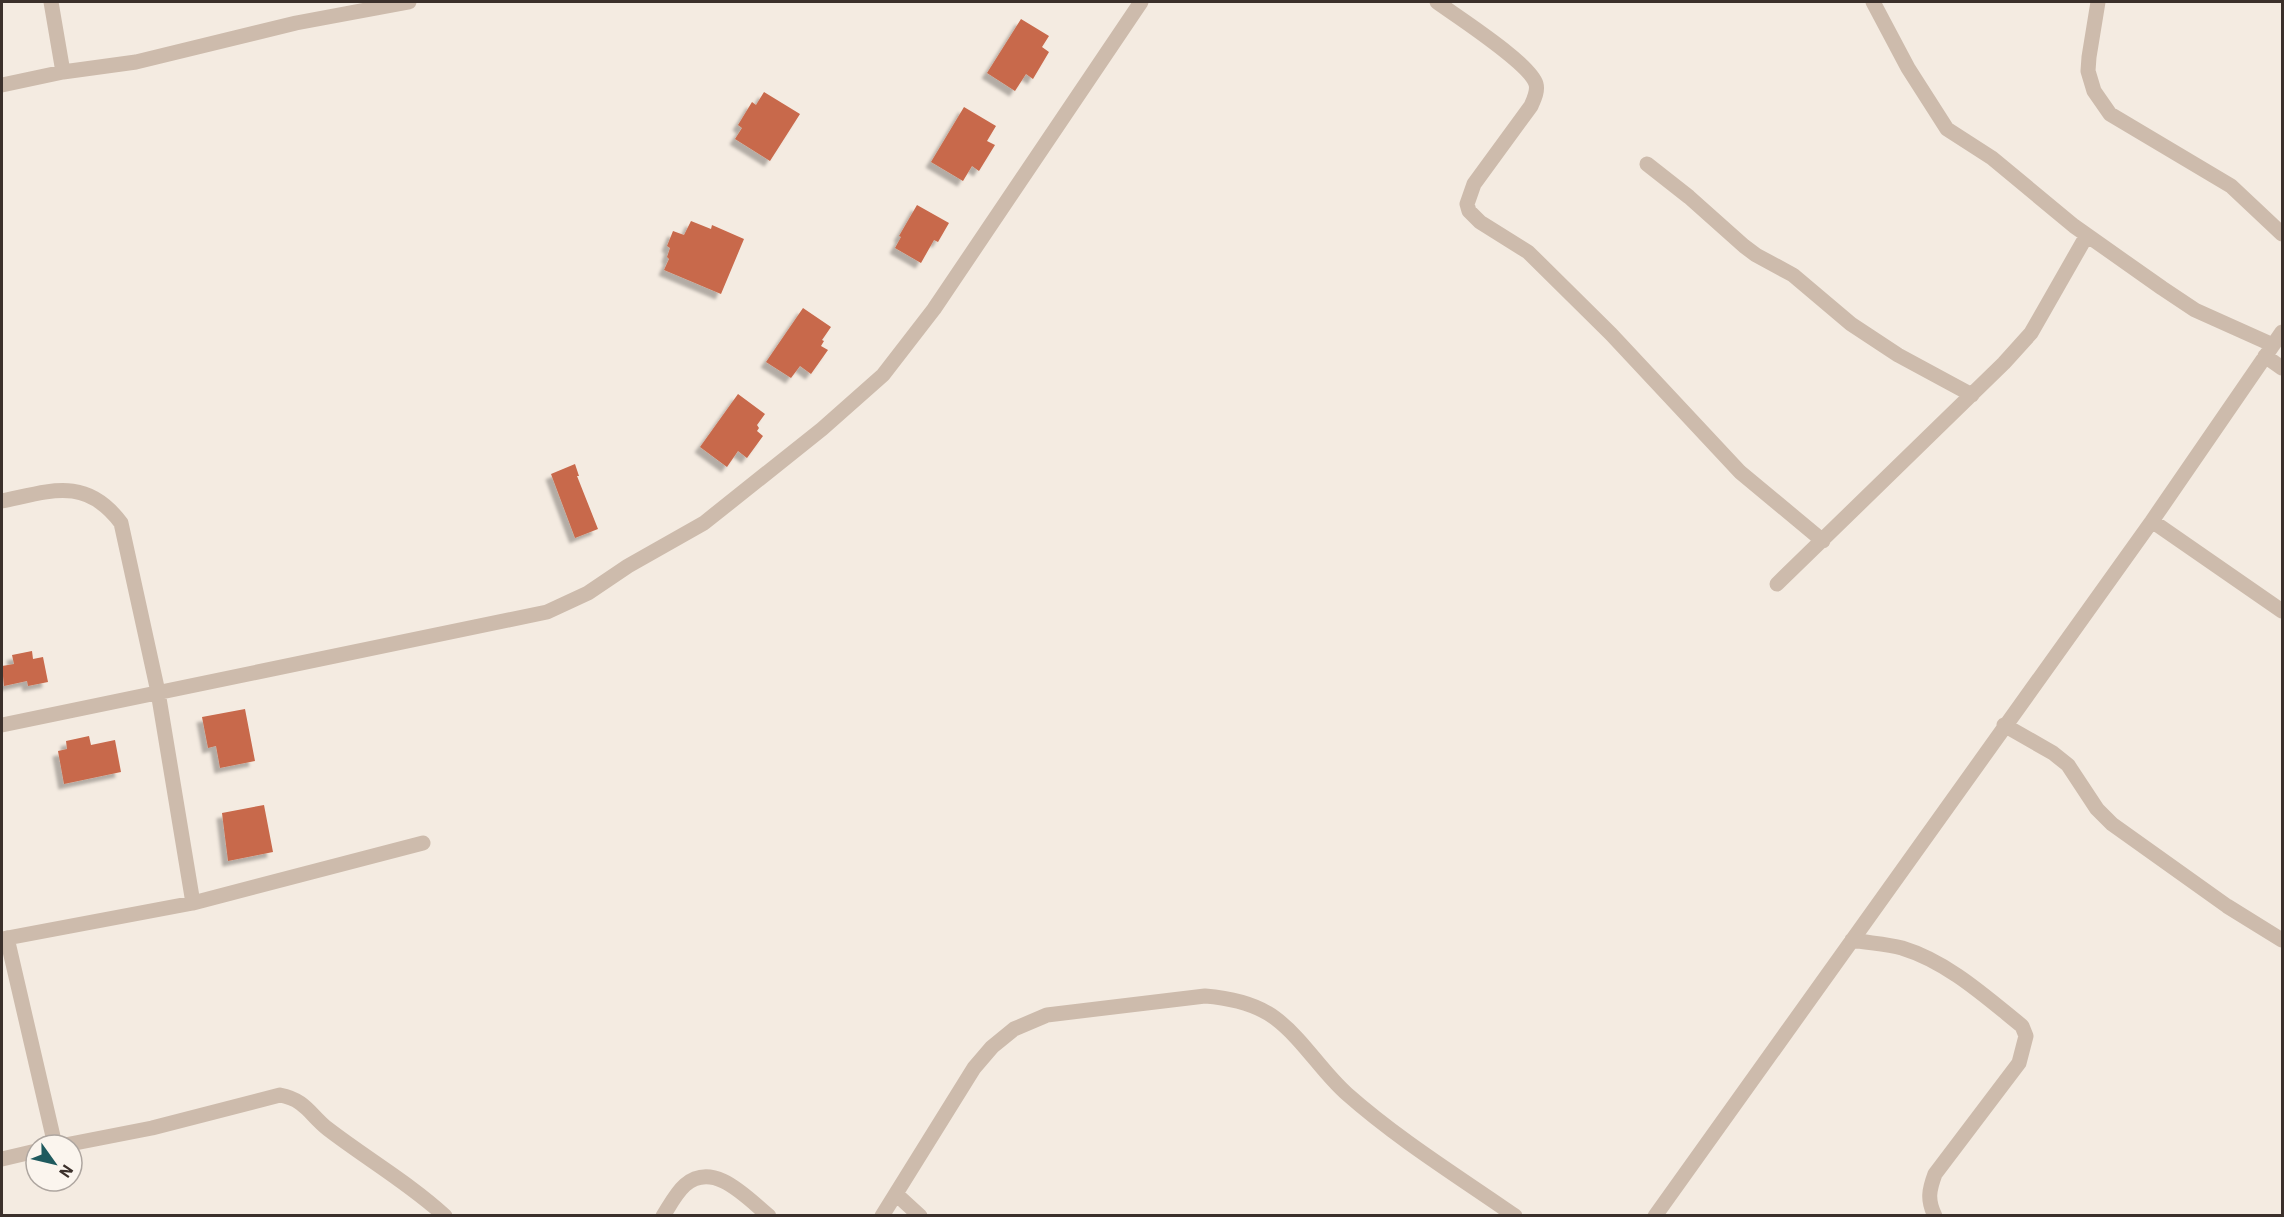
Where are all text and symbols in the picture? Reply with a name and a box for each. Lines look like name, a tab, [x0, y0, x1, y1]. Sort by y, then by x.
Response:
north arrow	[24, 1133, 84, 1193]
text: N	[55, 1161, 78, 1182]

